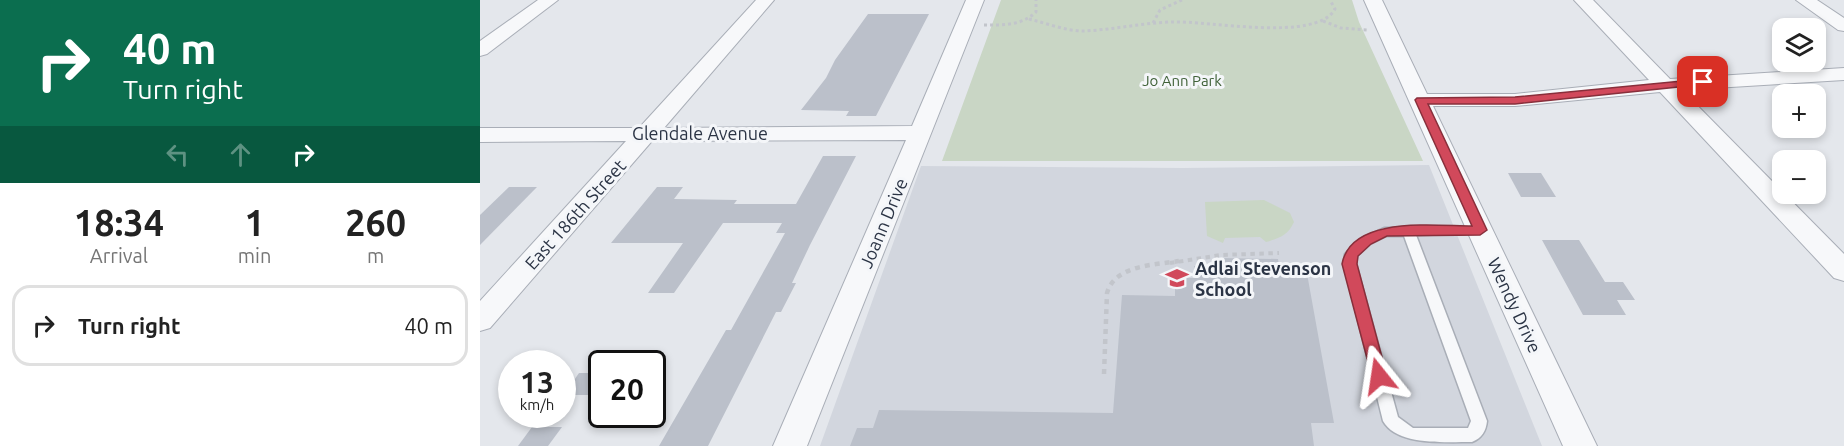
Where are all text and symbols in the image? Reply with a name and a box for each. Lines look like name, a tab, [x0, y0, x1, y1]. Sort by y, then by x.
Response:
map controls	[1772, 18, 1826, 204]
button: layers	[1772, 18, 1826, 72]
icon: right	[24, 24, 102, 102]
text: 40 m	[123, 25, 217, 72]
pin	[1677, 56, 1728, 107]
icon: arrive	[1686, 65, 1719, 98]
park label: Jo Ann Park	[1142, 72, 1222, 89]
text: Turn right	[123, 74, 243, 104]
button: +	[1772, 84, 1826, 138]
street label: Glendale Avenue	[632, 123, 768, 143]
icon: left	[161, 138, 194, 171]
icon: ahead	[224, 138, 257, 171]
icon: right	[287, 138, 320, 171]
button: −	[1772, 150, 1826, 204]
street label: East 186th Street	[521, 155, 629, 273]
street label: Joann Drive	[855, 175, 911, 271]
text: 18:34	[74, 202, 164, 243]
text: 1	[244, 202, 265, 243]
text: 260	[345, 202, 406, 243]
text: Arrival	[90, 244, 148, 267]
text: min	[238, 244, 271, 267]
text: m	[367, 244, 384, 267]
street label: Wendy Drive	[1484, 254, 1546, 356]
place label: Adlai Stevenson School	[1195, 258, 1331, 299]
school or university icon: Adlai Stevenson School	[1164, 265, 1190, 291]
icon: right	[27, 309, 60, 342]
text: Turn right	[78, 313, 180, 338]
text: 40 m	[404, 313, 453, 338]
position arrow	[1347, 344, 1411, 408]
speed limit sign: 20	[588, 350, 666, 428]
text: 13	[520, 365, 554, 399]
text: km/h	[520, 396, 554, 413]

